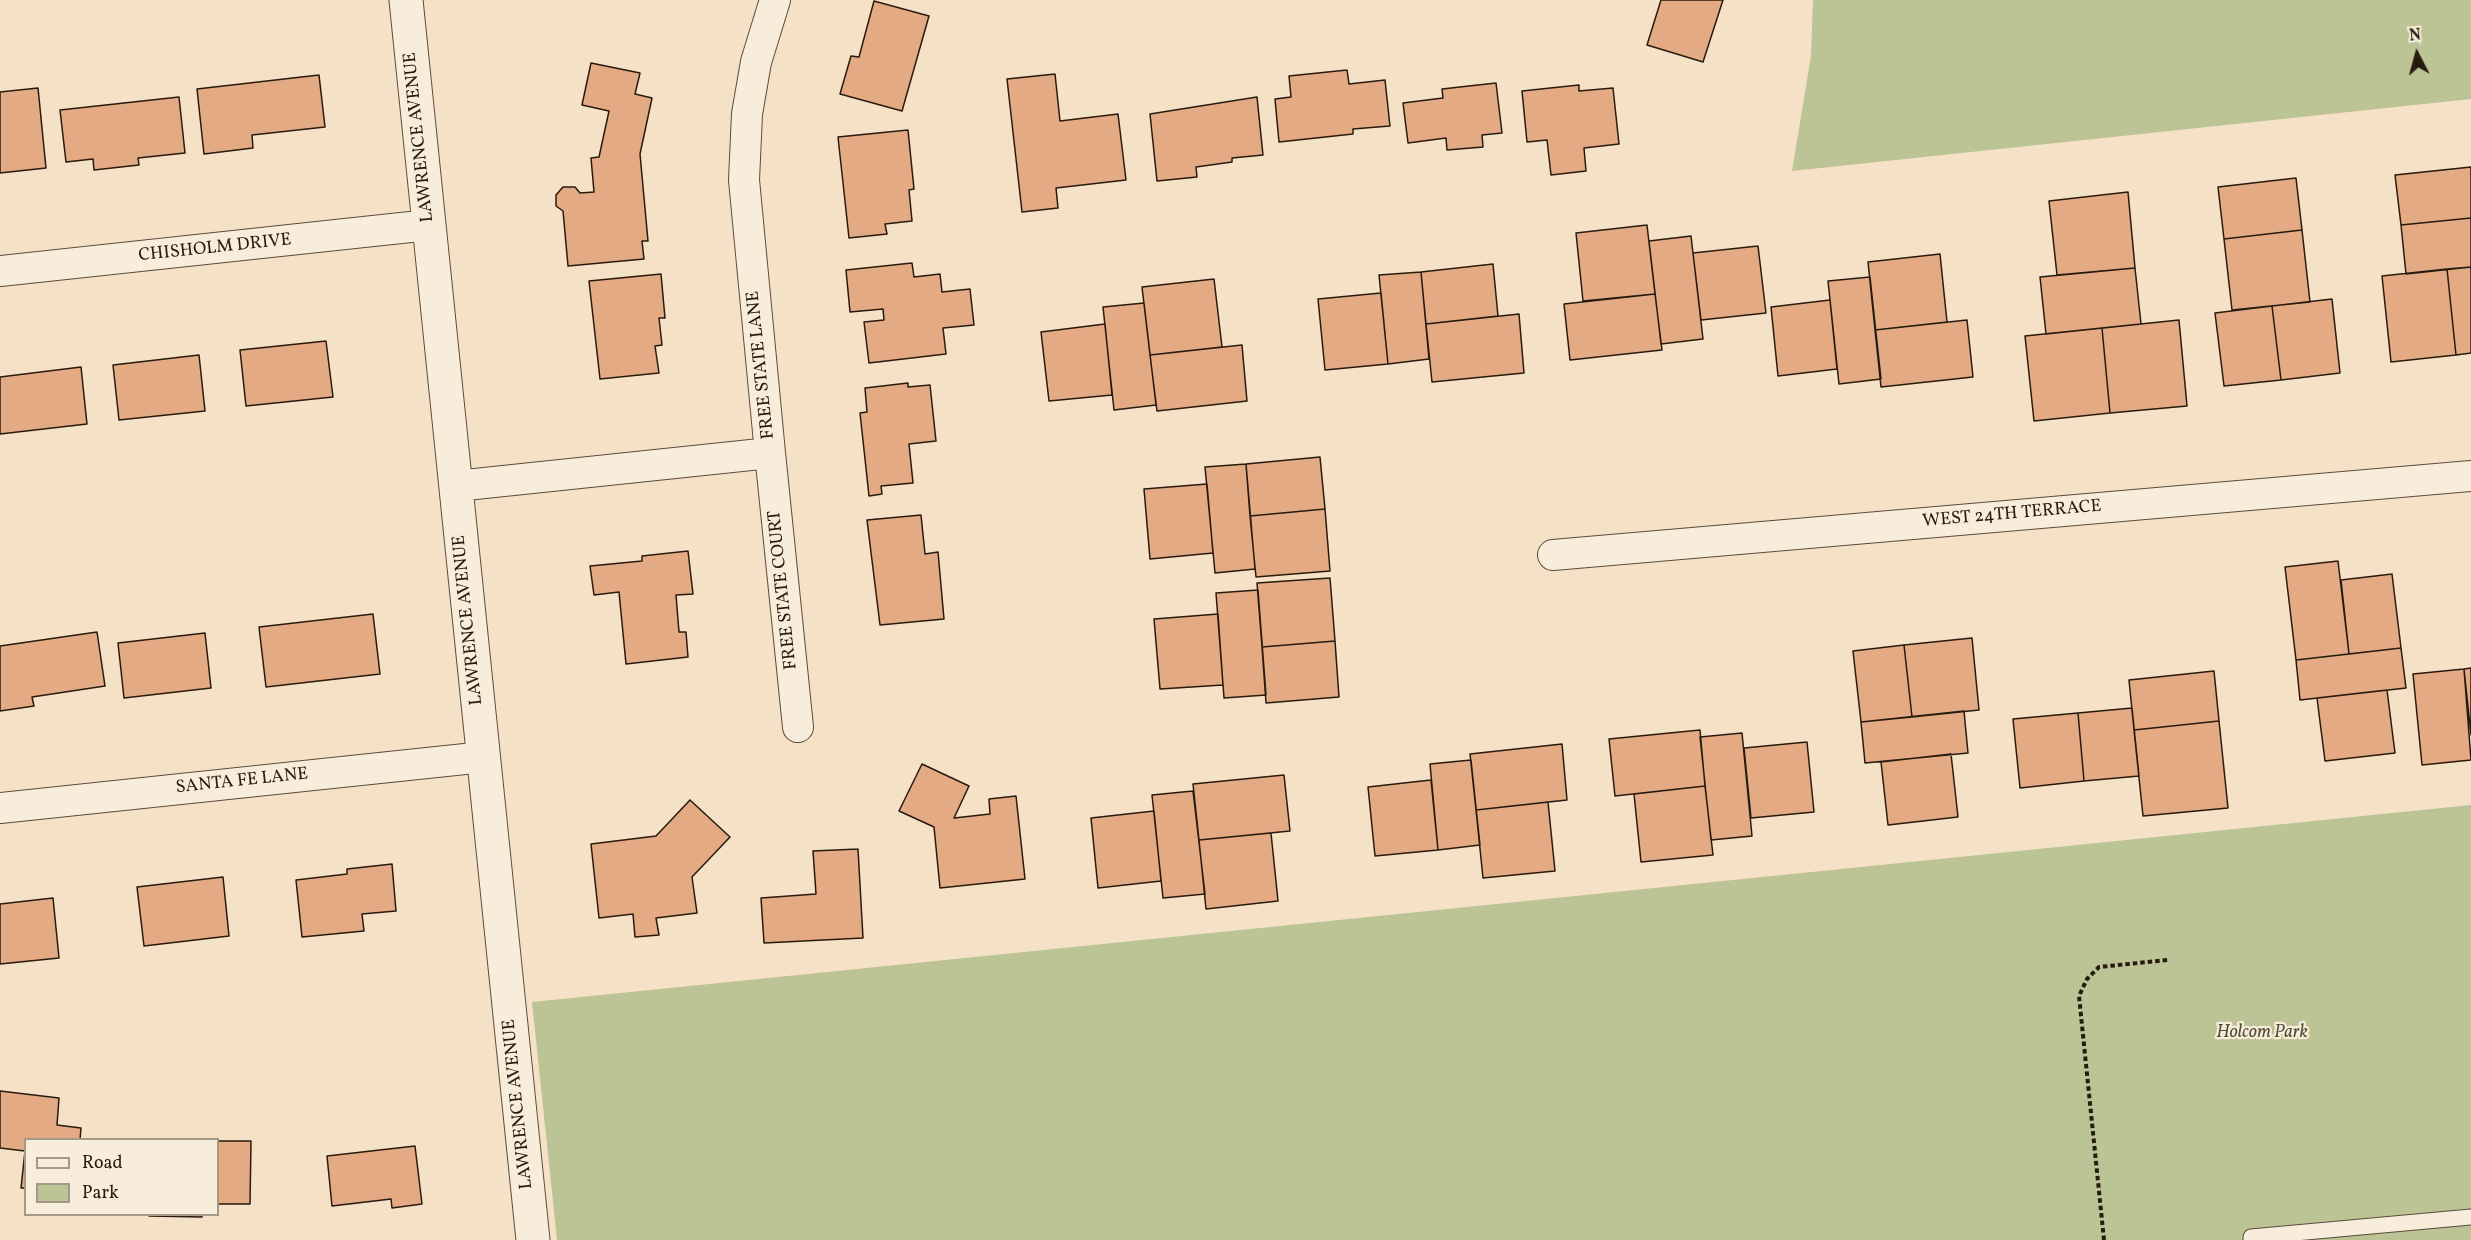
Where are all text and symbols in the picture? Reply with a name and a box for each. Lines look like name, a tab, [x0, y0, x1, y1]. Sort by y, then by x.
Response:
north arrow	[2387, 24, 2447, 84]
text: N	[2408, 25, 2422, 48]
street label: LAWRENCE AVENUE	[400, 51, 440, 223]
street label: CHISHOLM DRIVE	[137, 230, 293, 268]
street label: FREE STATE LANE	[743, 290, 781, 440]
street label: WEST 24TH TERRACE	[1922, 496, 2102, 534]
street label: FREE STATE COURT	[765, 509, 803, 671]
street label: LAWRENCE AVENUE	[449, 534, 489, 706]
street label: SANTA FE LANE	[175, 764, 309, 800]
street label: LAWRENCE AVENUE	[499, 1018, 539, 1190]
park label: Holcom Park	[2216, 1023, 2308, 1045]
legend	[24, 1138, 219, 1216]
text: Road	[82, 1151, 123, 1176]
text: Park	[82, 1181, 119, 1206]

